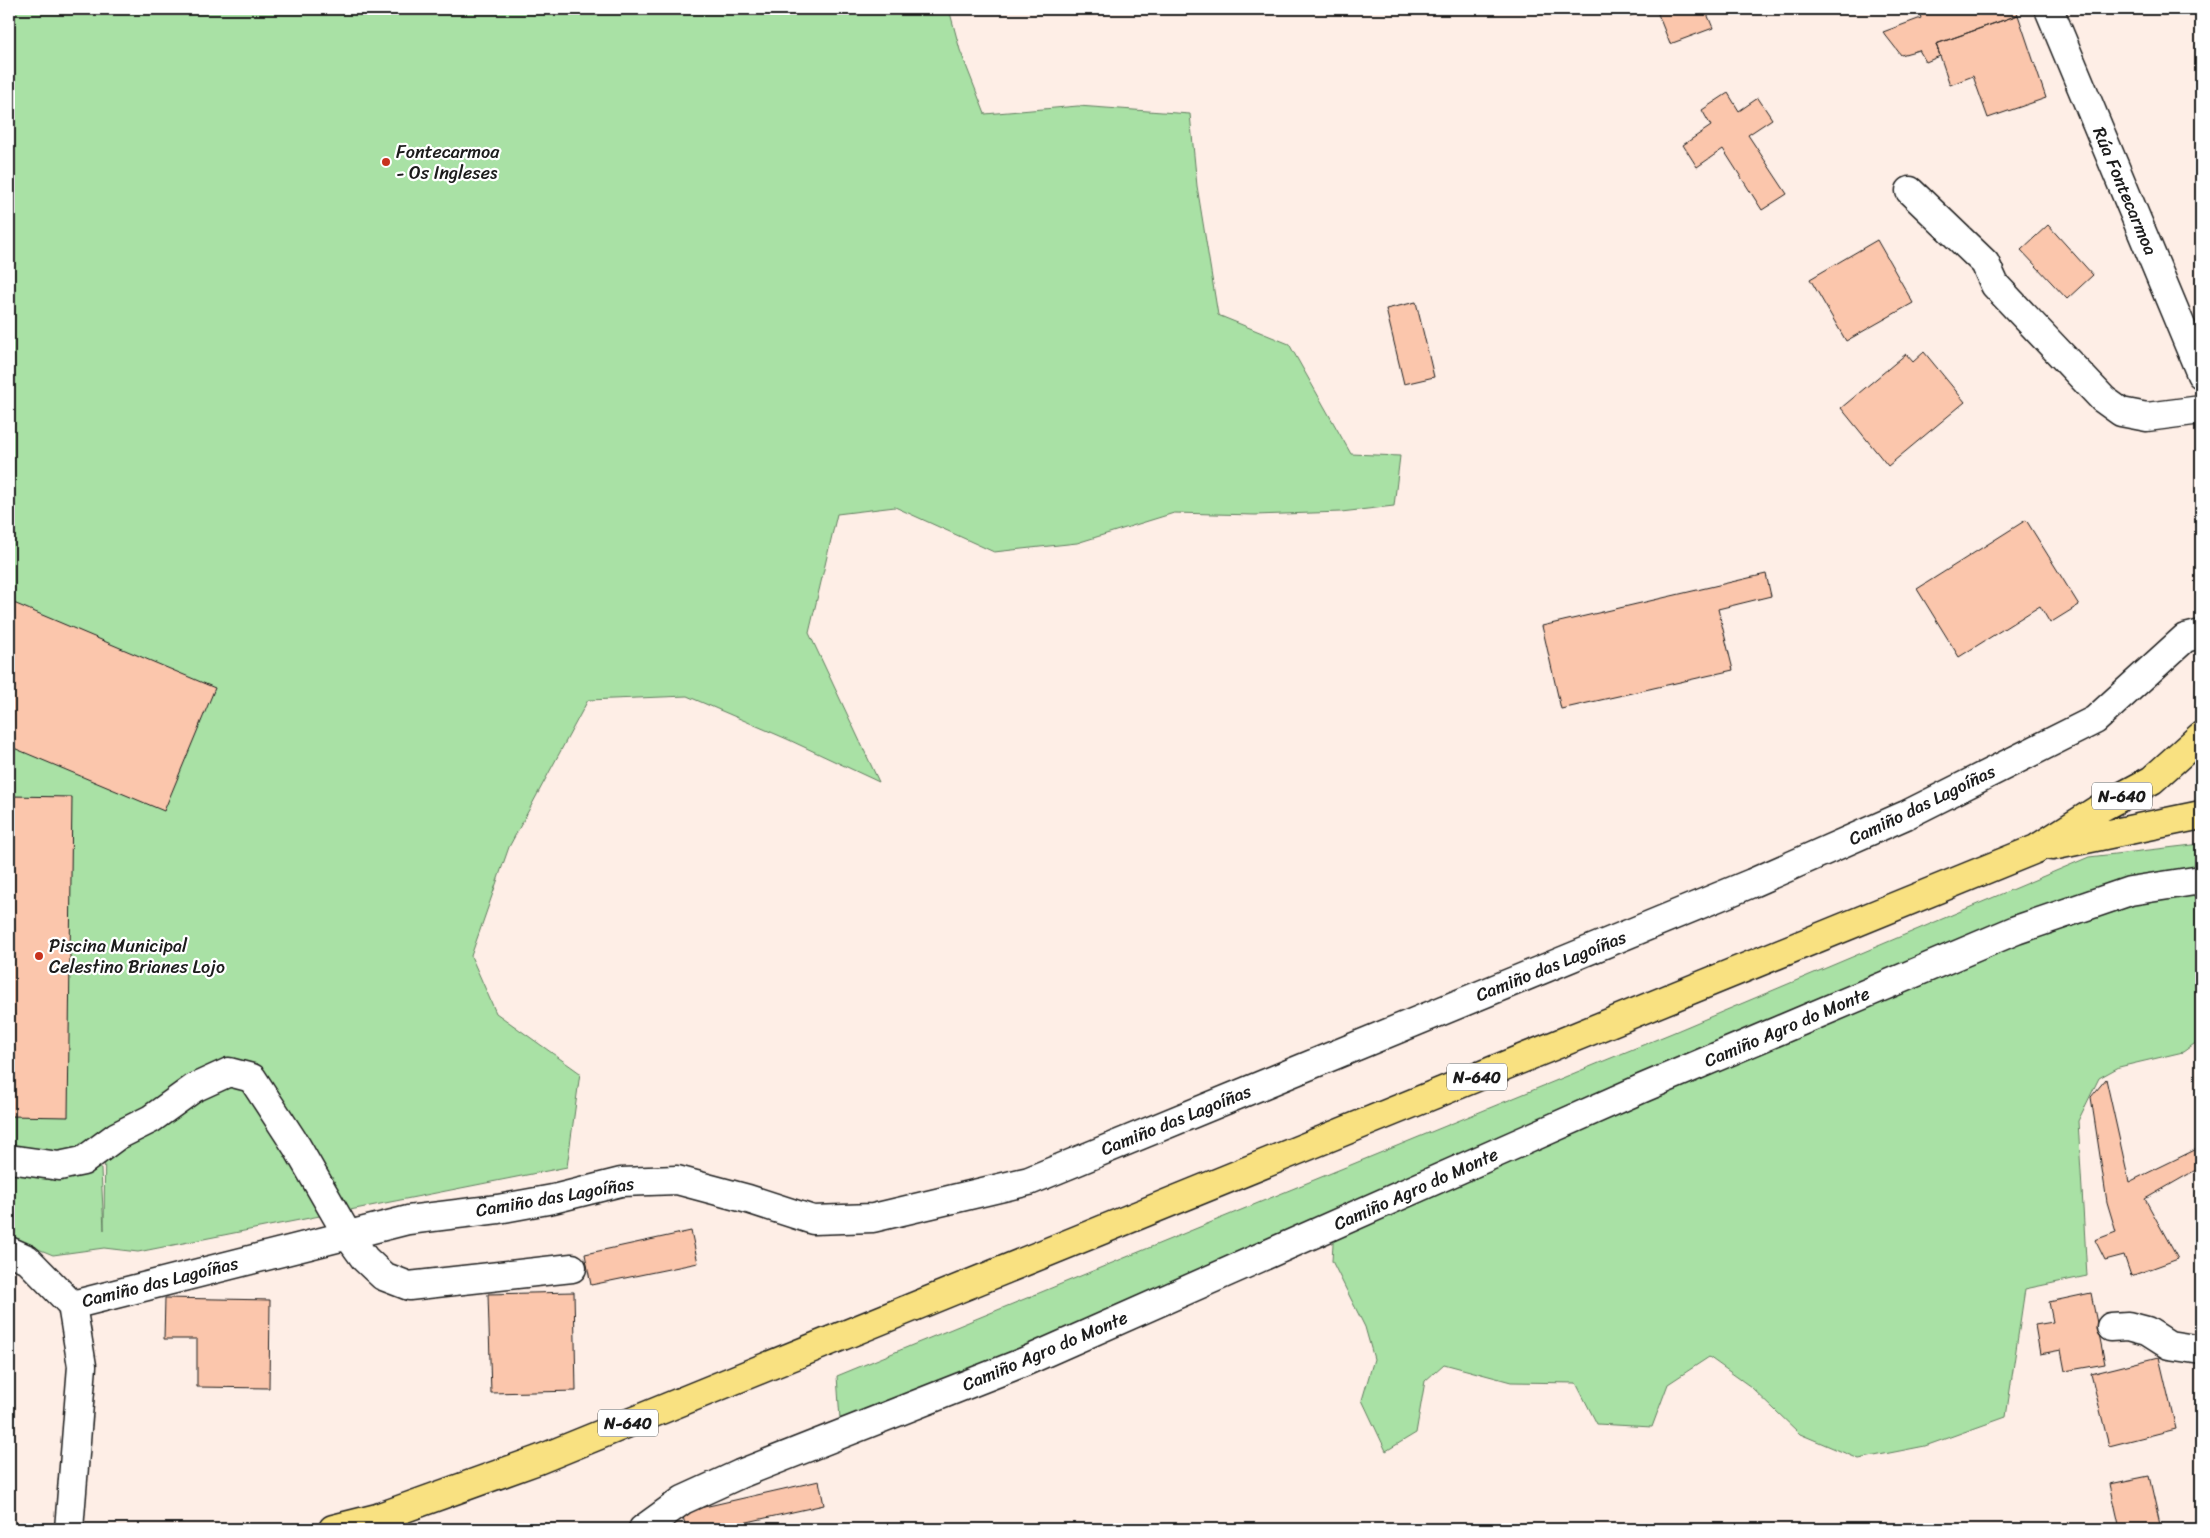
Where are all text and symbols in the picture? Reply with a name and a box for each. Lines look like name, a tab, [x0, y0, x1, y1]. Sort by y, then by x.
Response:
street label: Rúa Fontecarmoa	[2084, 122, 2166, 260]
place label: Fontecarmoa - Os Ingleses	[396, 136, 500, 189]
marker: Fontecarmoa - Os Ingleses	[380, 156, 392, 168]
street label: Camiño das Lagoíñas	[1843, 755, 2002, 855]
road number: N-640	[2092, 782, 2152, 809]
street label: Camiño das Lagoíñas	[1471, 921, 1632, 1011]
place label: Piscina Municipal Celestino Brianes Lojo	[49, 930, 225, 983]
marker: Piscina Municipal Celestino Brianes Lojo	[33, 950, 45, 962]
street label: Camiño Agro do Monte	[1699, 978, 1875, 1076]
road number: N-640	[1447, 1064, 1507, 1090]
street label: Camiño das Lagoíñas	[1096, 1075, 1257, 1165]
street label: Camiño Agro do Monte	[1328, 1138, 1504, 1240]
street label: Camiño das Lagoíñas	[473, 1167, 637, 1227]
street label: Camiño das Lagoíñas	[78, 1247, 242, 1317]
street label: Camiño Agro do Monte	[957, 1302, 1133, 1400]
road number: N-640	[598, 1410, 658, 1436]

